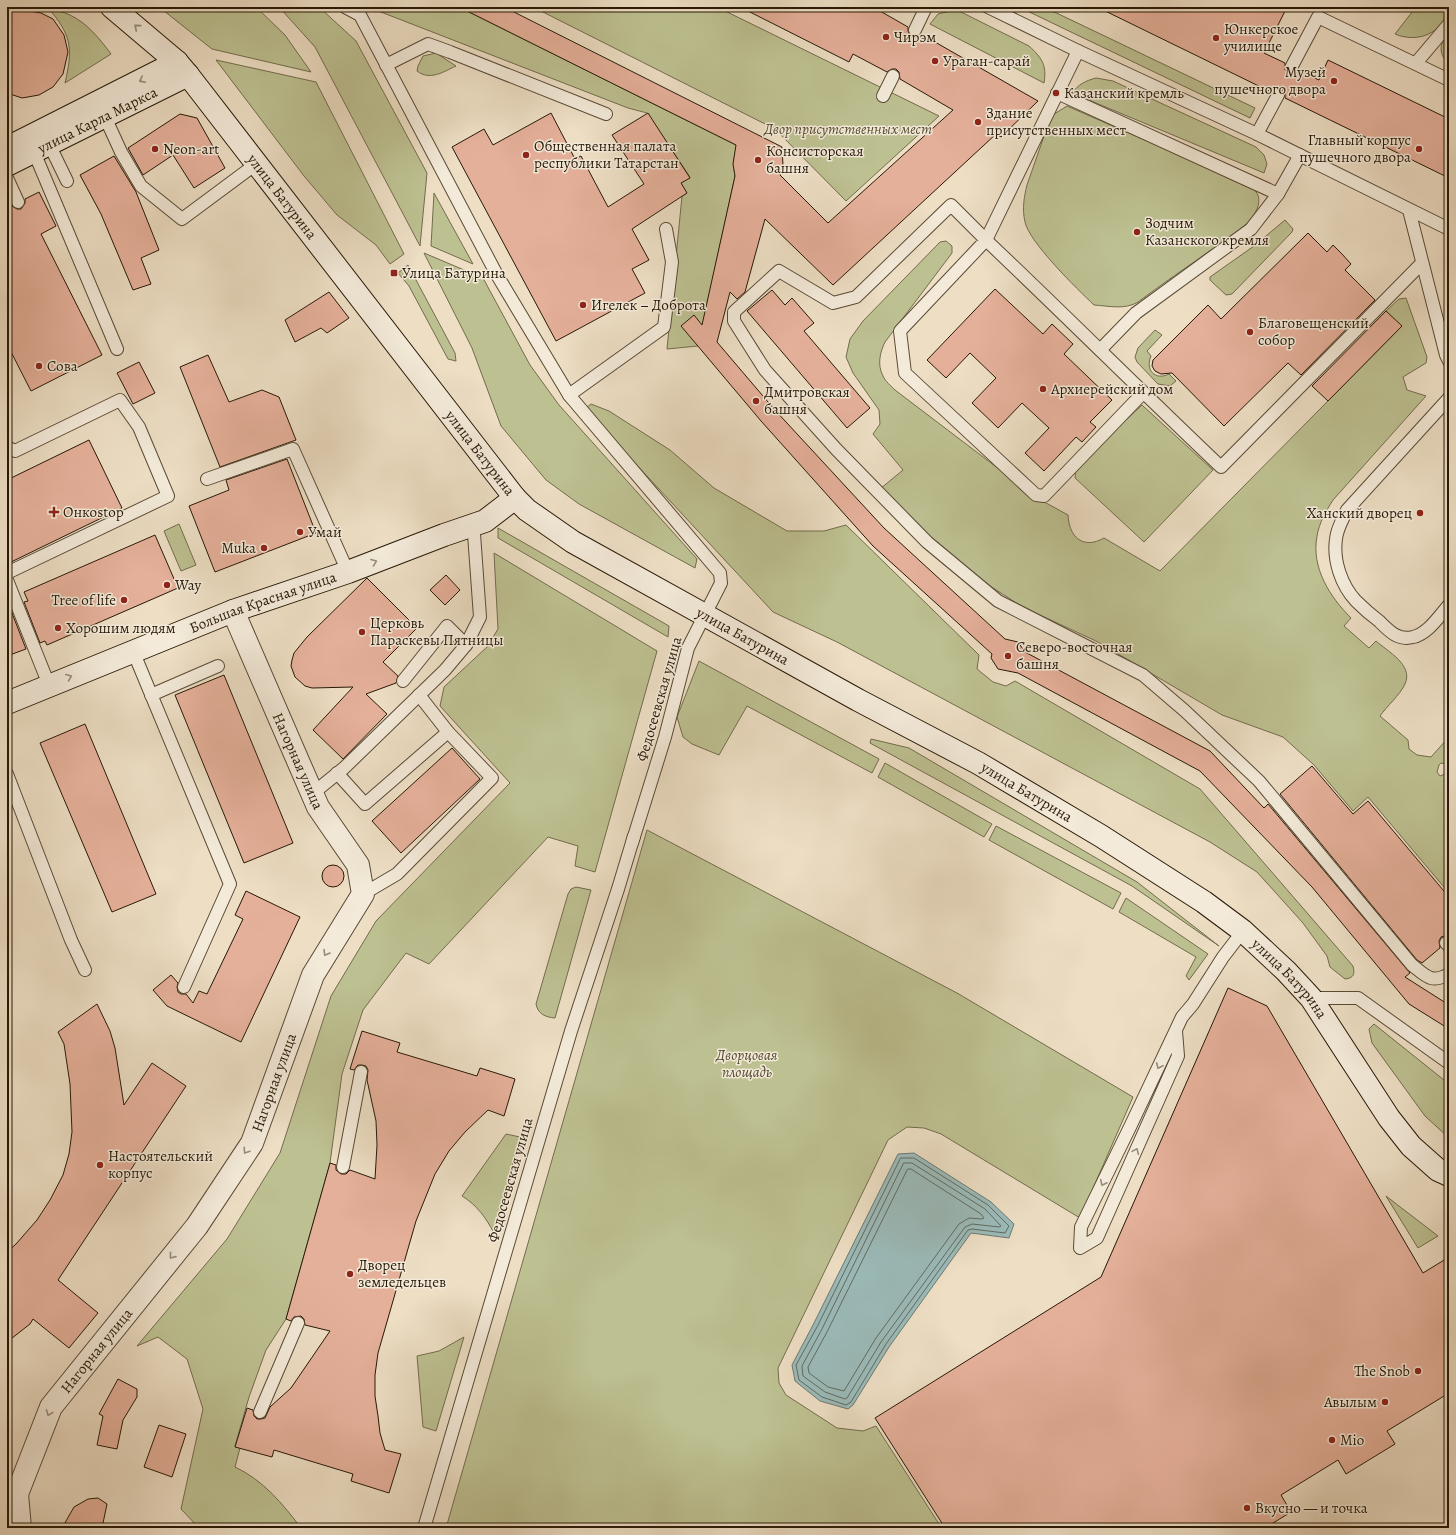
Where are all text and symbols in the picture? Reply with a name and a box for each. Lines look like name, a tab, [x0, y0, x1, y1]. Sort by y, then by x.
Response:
place label: Юнкерское училище	[1223, 19, 1299, 56]
one-way arrow	[134, 25, 141, 32]
place label: Чирэм	[894, 27, 936, 47]
marker: Чирэм	[881, 32, 891, 42]
marker: Юнкерское училище	[1211, 33, 1221, 43]
place label: Ураган-сарай	[943, 51, 1031, 71]
marker: Ураган-сарай	[930, 56, 940, 66]
place label: Музей пушечного двора	[1214, 62, 1326, 99]
one-way arrow	[139, 75, 146, 83]
marker: Музей пушечного двора	[1329, 76, 1339, 86]
street label: улица Карла Маркса	[33, 82, 161, 159]
place label: Казанский кремль	[1064, 83, 1184, 103]
marker: Казанский кремль	[1051, 88, 1061, 98]
place label: Здание присутственных мест	[986, 103, 1126, 140]
marker: Здание присутственных мест	[973, 117, 983, 127]
park label: Двор присутственных мест	[763, 119, 932, 139]
place label: Главный корпус пушечного двора	[1299, 130, 1411, 167]
place label: Общественная палата республики Татарстан	[534, 136, 679, 173]
place label: Neon-art	[163, 139, 219, 159]
place label: Консисторская башня	[766, 141, 864, 178]
marker: Neon-art	[150, 144, 160, 154]
marker: Главный корпус пушечного двора	[1414, 144, 1424, 154]
street label: улица Батурина	[242, 149, 322, 244]
marker: Общественная палата республики Татарстан	[521, 150, 531, 160]
marker: Консисторская башня	[753, 155, 763, 165]
place label: Зодчим Казанского кремля	[1145, 213, 1269, 250]
marker: Зодчим Казанского кремля	[1132, 227, 1142, 237]
place label: Улица Батурина	[402, 263, 506, 283]
marker: Улица Батурина	[389, 268, 399, 278]
place label: Игелек – Доброта	[591, 295, 706, 315]
marker: Игелек – Доброта	[578, 300, 588, 310]
place label: Благовещенский собор	[1258, 313, 1369, 350]
marker: Благовещенский собор	[1245, 327, 1255, 337]
place label: Сова	[47, 356, 78, 376]
marker: Сова	[34, 361, 44, 371]
place label: Архиерейский дом	[1050, 379, 1173, 399]
place label: Дмитровская башня	[764, 382, 850, 419]
marker: Архиерейский дом	[1038, 384, 1048, 394]
marker: Дмитровская башня	[751, 396, 761, 406]
street label: улица Батурина	[440, 405, 520, 500]
place label: Онкоstop	[63, 502, 124, 522]
place label: Ханский дворец	[1307, 503, 1412, 523]
marker: Онкоstop	[48, 506, 60, 518]
marker: Ханский дворец	[1415, 508, 1425, 518]
place label: Умай	[308, 522, 342, 542]
marker: Умай	[295, 527, 305, 537]
place label: Muka	[221, 538, 256, 558]
marker: Muka	[259, 543, 269, 553]
one-way arrow	[370, 559, 377, 567]
street label: Большая Красная улица	[186, 567, 339, 638]
place label: Way	[174, 575, 201, 595]
marker: Way	[162, 580, 172, 590]
place label: Tree of life	[52, 590, 116, 610]
marker: Tree of life	[119, 595, 129, 605]
street label: улица Батурина	[692, 602, 793, 670]
place label: Церковь Параскевы Пятницы	[370, 613, 503, 650]
place label: Хорошим людям	[66, 618, 176, 638]
marker: Хорошим людям	[53, 623, 63, 633]
marker: Церковь Параскевы Пятницы	[357, 627, 367, 637]
street label: Федосеевская улица	[632, 634, 686, 764]
place label: Северо-восточная башня	[1016, 637, 1133, 674]
marker: Северо-восточная башня	[1003, 651, 1013, 661]
one-way arrow	[65, 674, 72, 682]
street label: Нагорная улица	[268, 710, 328, 813]
street label: улица Батурина	[977, 757, 1076, 827]
street label: улица Батурина	[1247, 933, 1332, 1023]
one-way arrow	[324, 949, 331, 956]
street label: Нагорная улица	[247, 1030, 301, 1135]
park label: Дворцовая площадь	[715, 1045, 778, 1082]
one-way arrow	[1156, 1062, 1164, 1069]
street label: Федосеевская улица	[483, 1115, 537, 1245]
place label: Настоятельский корпус	[108, 1146, 213, 1183]
one-way arrow	[243, 1147, 251, 1154]
one-way arrow	[1131, 1147, 1139, 1155]
marker: Настоятельский корпус	[95, 1160, 105, 1170]
one-way arrow	[1100, 1179, 1108, 1186]
one-way arrow	[170, 1252, 177, 1259]
place label: Дворец земледельцев	[358, 1255, 446, 1292]
marker: Дворец земледельцев	[345, 1269, 355, 1279]
street label: Нагорная улица	[56, 1304, 137, 1397]
place label: The Snob	[1354, 1361, 1410, 1381]
marker: The Snob	[1413, 1366, 1423, 1376]
place label: Авылым	[1323, 1392, 1377, 1412]
marker: Авылым	[1380, 1397, 1390, 1407]
one-way arrow	[45, 1410, 53, 1417]
place label: Mio	[1340, 1430, 1364, 1450]
marker: Mio	[1327, 1435, 1337, 1445]
place label: Вкусно — и точка	[1255, 1498, 1368, 1518]
marker: Вкусно — и точка	[1242, 1503, 1252, 1513]

